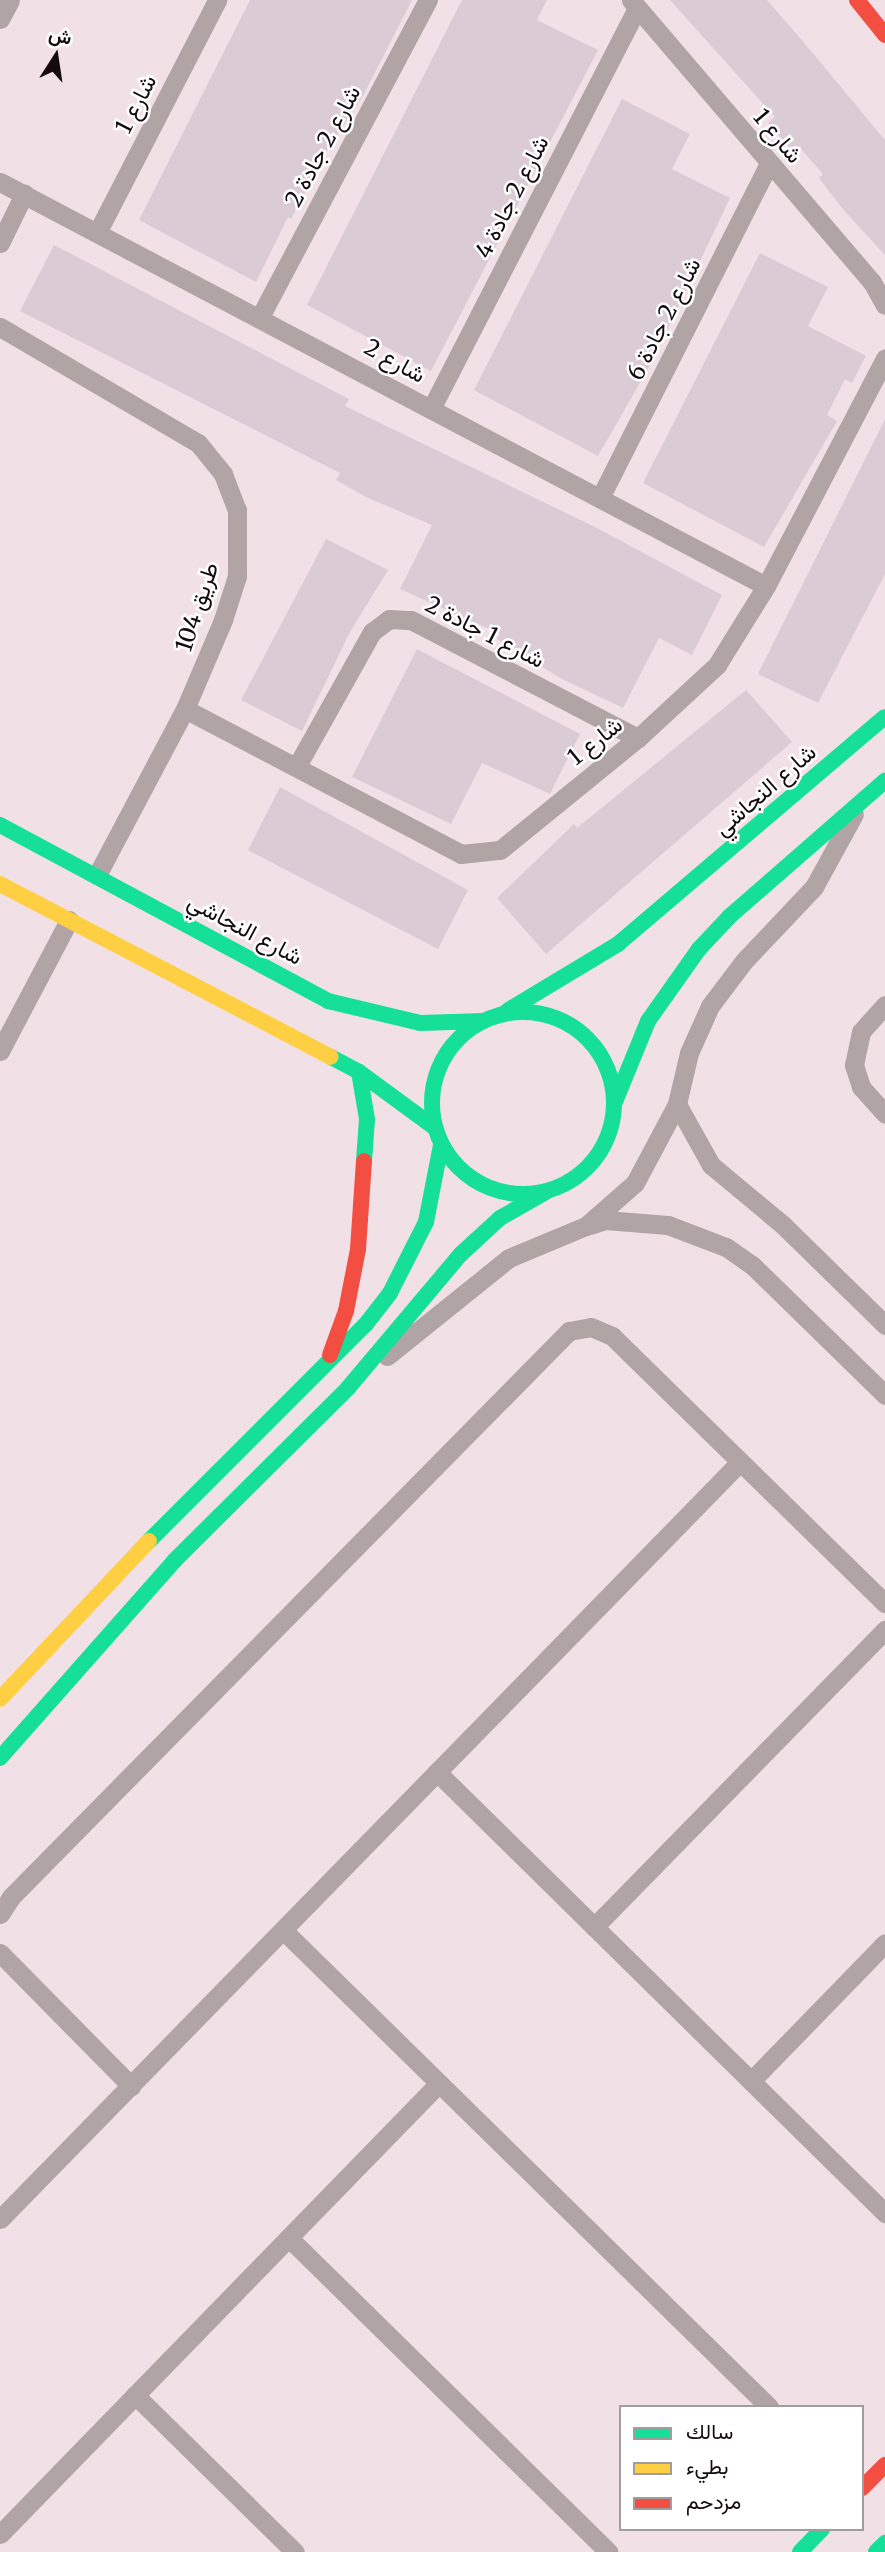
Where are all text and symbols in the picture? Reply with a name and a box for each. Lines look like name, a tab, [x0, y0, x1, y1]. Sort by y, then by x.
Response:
north arrow	[21, 21, 91, 91]
text: ش	[47, 21, 74, 50]
street label: شارع 1	[110, 70, 162, 138]
street label: شارع 2 جادة 2	[280, 81, 366, 211]
street label: شارع 1	[747, 103, 809, 169]
street label: شارع 2 جادة 4	[469, 131, 555, 263]
street label: شارع 2 جادة 6	[621, 253, 707, 385]
street label: شارع 2	[360, 333, 430, 389]
street label: طريق 104	[170, 559, 224, 655]
street label: شارع 1 جادة 2	[421, 590, 549, 674]
street label: شارع 1	[562, 711, 628, 771]
street label: شارع النجاشي	[708, 738, 822, 842]
street label: شارع النجاشي	[183, 887, 307, 971]
legend	[619, 2405, 864, 2531]
text: سالك	[686, 2418, 733, 2445]
text: بطيء	[686, 2453, 729, 2480]
text: مزدحم	[686, 2488, 741, 2515]

